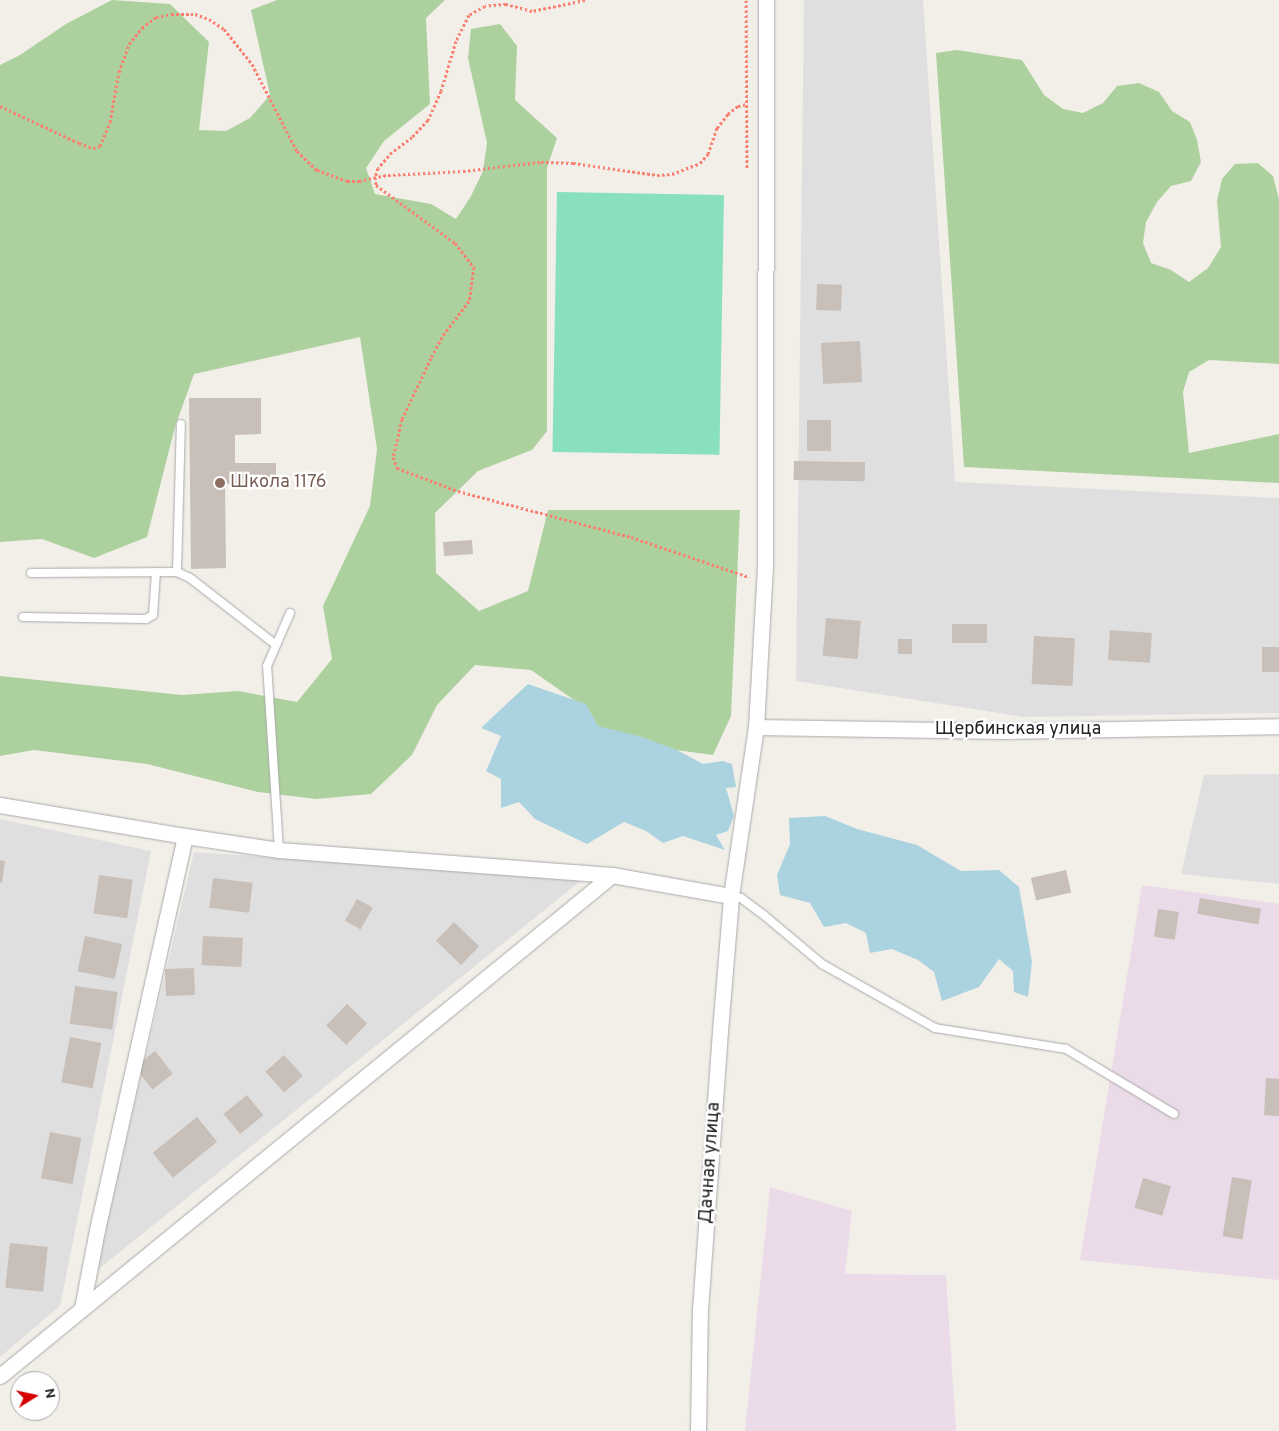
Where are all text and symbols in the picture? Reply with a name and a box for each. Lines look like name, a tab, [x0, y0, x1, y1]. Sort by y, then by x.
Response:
place label: Школа 1176	[230, 472, 327, 494]
marker: Школа 1176	[214, 477, 226, 489]
street label: Щербинская улица	[935, 719, 1101, 741]
street label: Дачная улица	[696, 1101, 726, 1225]
north arrow	[10, 1371, 60, 1421]
text: N	[40, 1387, 59, 1400]

